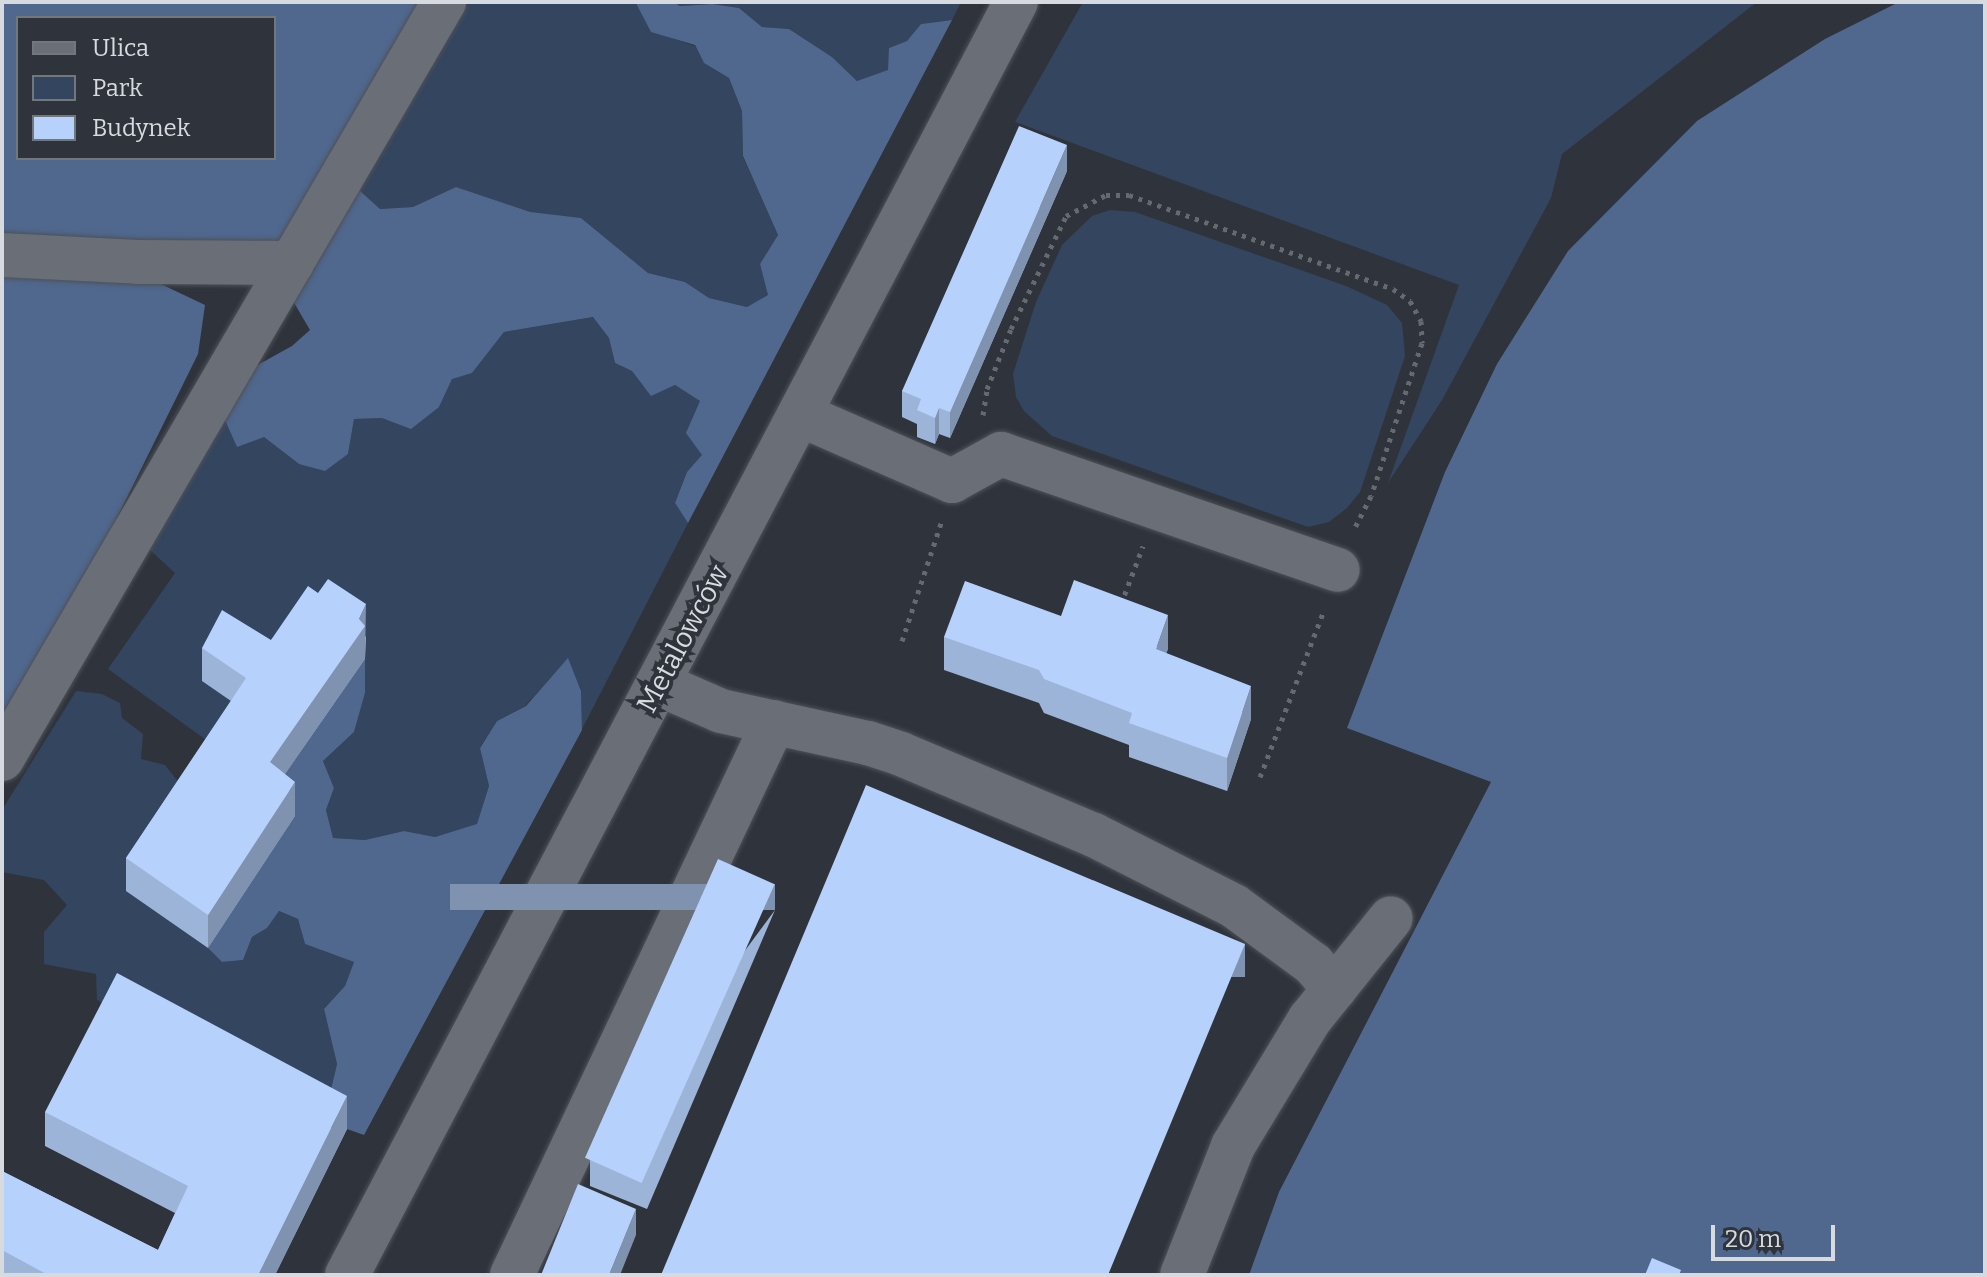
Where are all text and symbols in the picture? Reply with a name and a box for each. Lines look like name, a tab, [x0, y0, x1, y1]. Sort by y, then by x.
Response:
legend	[16, 16, 276, 160]
text: Ulica	[92, 34, 149, 62]
text: Park	[92, 74, 143, 102]
text: Budynek	[92, 114, 190, 142]
street label: Metalowców	[630, 559, 736, 719]
scale bar	[1715, 1209, 1839, 1259]
text: 20 m	[1725, 1225, 1781, 1253]

